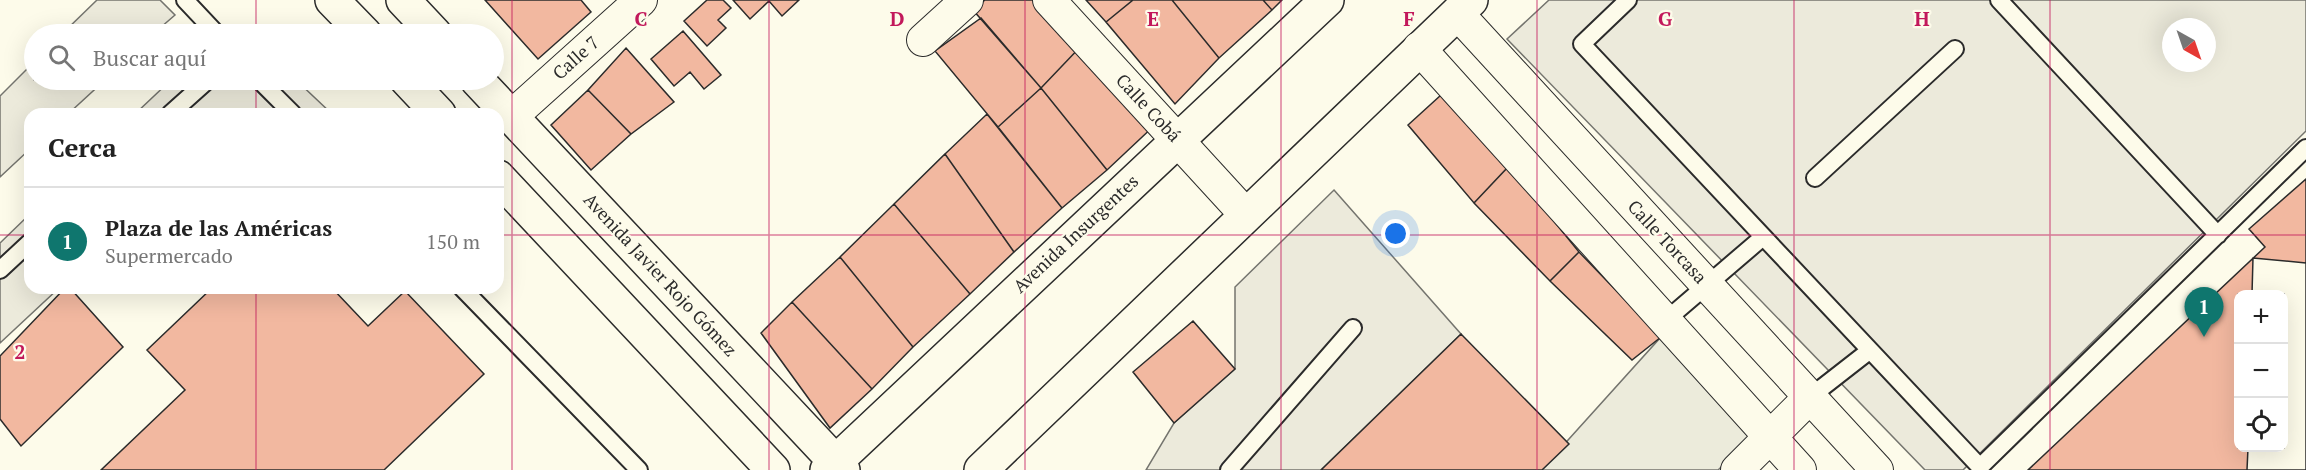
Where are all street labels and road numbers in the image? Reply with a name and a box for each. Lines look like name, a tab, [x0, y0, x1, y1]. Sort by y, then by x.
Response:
street label: Calle 7	[547, 30, 604, 84]
street label: Calle Cobá	[1111, 68, 1186, 147]
street label: Avenida Insurgentes	[1007, 169, 1143, 298]
street label: Avenida Javier Rojo Gómez	[579, 188, 743, 361]
street label: Calle Torcasa	[1623, 194, 1713, 288]

